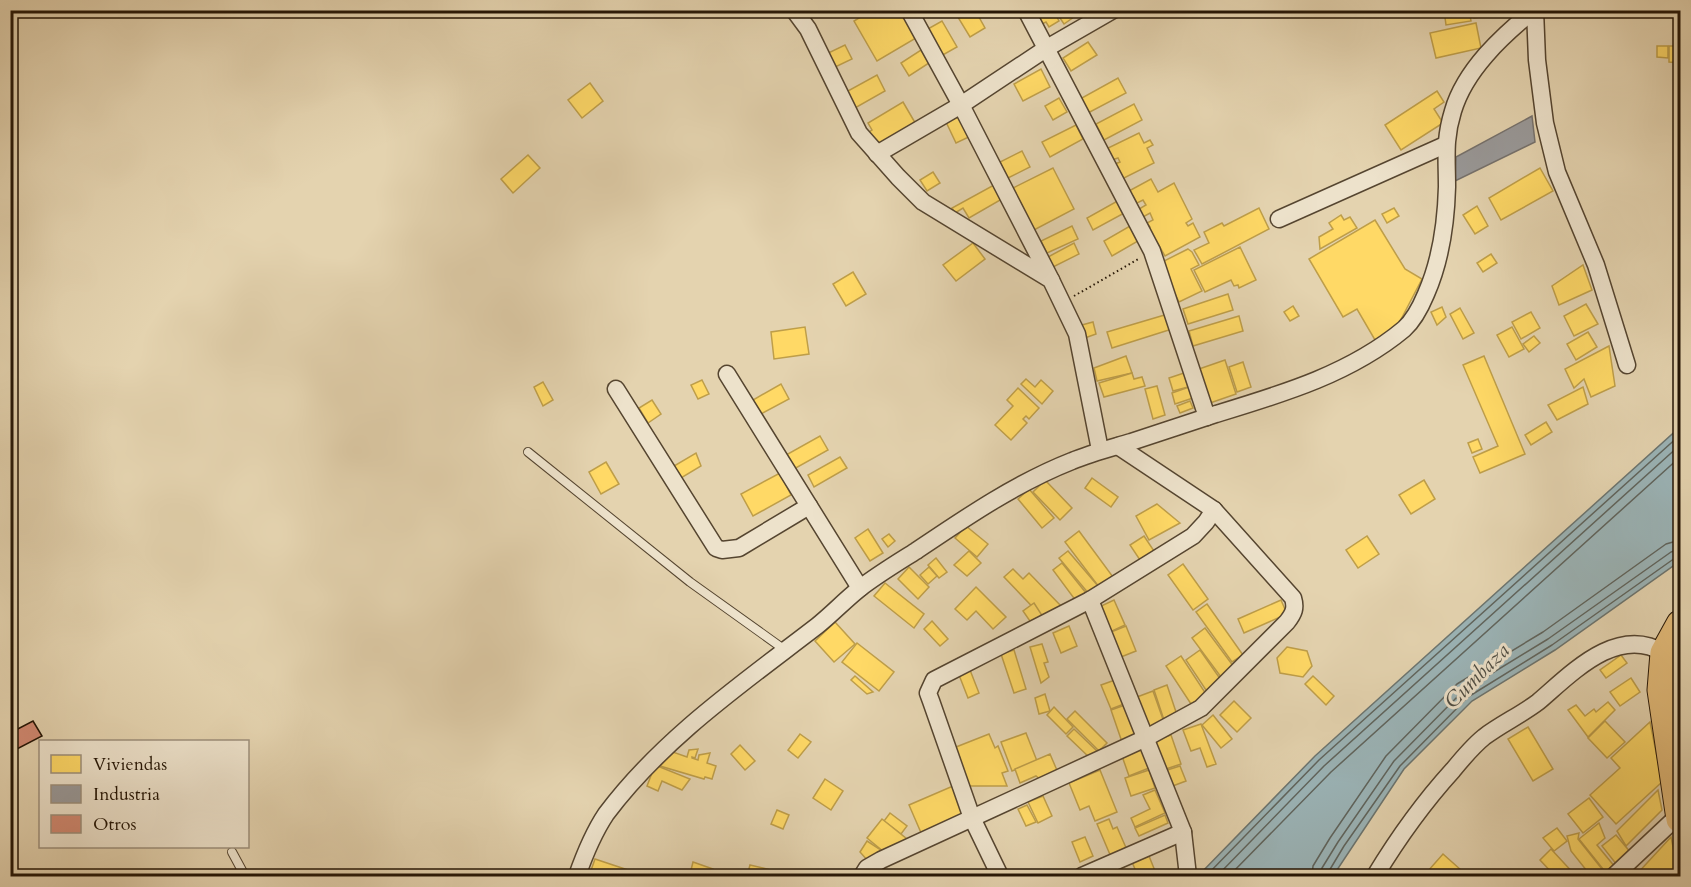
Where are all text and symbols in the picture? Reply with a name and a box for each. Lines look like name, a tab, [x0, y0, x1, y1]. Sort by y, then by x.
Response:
water label: Cumbaza	[1438, 637, 1516, 715]
legend	[39, 740, 249, 848]
text: Viviendas	[93, 752, 167, 777]
text: Industria	[93, 782, 160, 807]
text: Otros	[93, 812, 137, 837]

